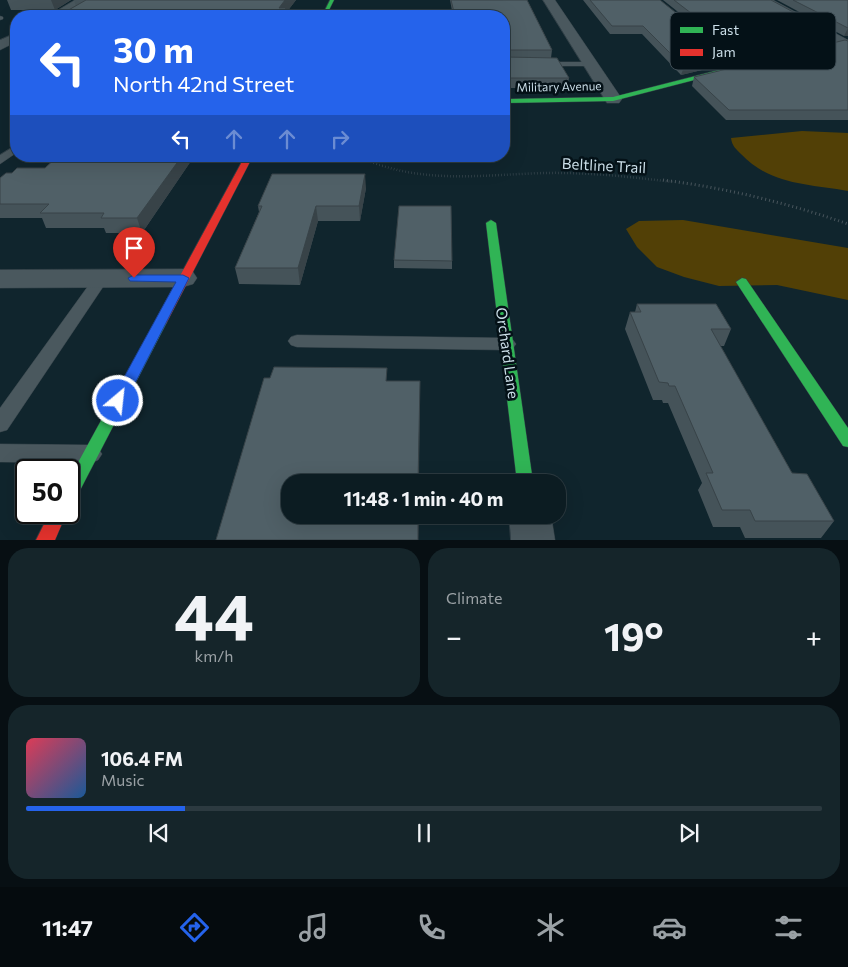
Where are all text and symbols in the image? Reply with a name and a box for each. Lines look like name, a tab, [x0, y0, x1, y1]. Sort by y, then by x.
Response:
legend	[670, 12, 836, 70]
text: Fast	[712, 21, 739, 38]
text: 30 m	[113, 27, 194, 70]
icon: left	[30, 30, 95, 95]
text: Jam	[712, 43, 736, 60]
text: North 42nd Street	[113, 70, 294, 97]
street label: Military Avenue	[516, 78, 602, 94]
icon: left	[167, 125, 195, 153]
icon: ahead	[220, 125, 248, 153]
icon: ahead	[273, 125, 301, 153]
icon: right	[326, 125, 354, 153]
street label: Beltline Trail	[561, 154, 647, 176]
pin	[113, 227, 155, 278]
icon: arrive	[120, 234, 148, 262]
street label: Orchard Lane	[493, 306, 523, 400]
position arrow	[91, 374, 143, 426]
speed limit sign: 50	[15, 459, 80, 524]
text: 11:48 · 1 min · 40 m	[344, 487, 503, 510]
text: 44	[174, 574, 254, 653]
text: Climate	[446, 588, 502, 607]
text: 19°	[604, 612, 664, 659]
text: −	[446, 619, 462, 653]
text: +	[806, 619, 822, 653]
text: km/h	[195, 646, 233, 665]
text: 106.4 FM	[101, 747, 183, 770]
text: Music	[101, 770, 145, 789]
icon: previous	[145, 819, 173, 847]
icon: pause	[410, 819, 438, 847]
icon: next	[675, 819, 703, 847]
icon: directions	[177, 910, 212, 945]
icon: music	[296, 910, 331, 945]
icon: phone	[414, 910, 449, 945]
icon: climate	[533, 910, 568, 945]
icon: car	[652, 910, 687, 945]
icon: filters	[771, 910, 806, 945]
text: 11:47	[42, 914, 93, 941]

